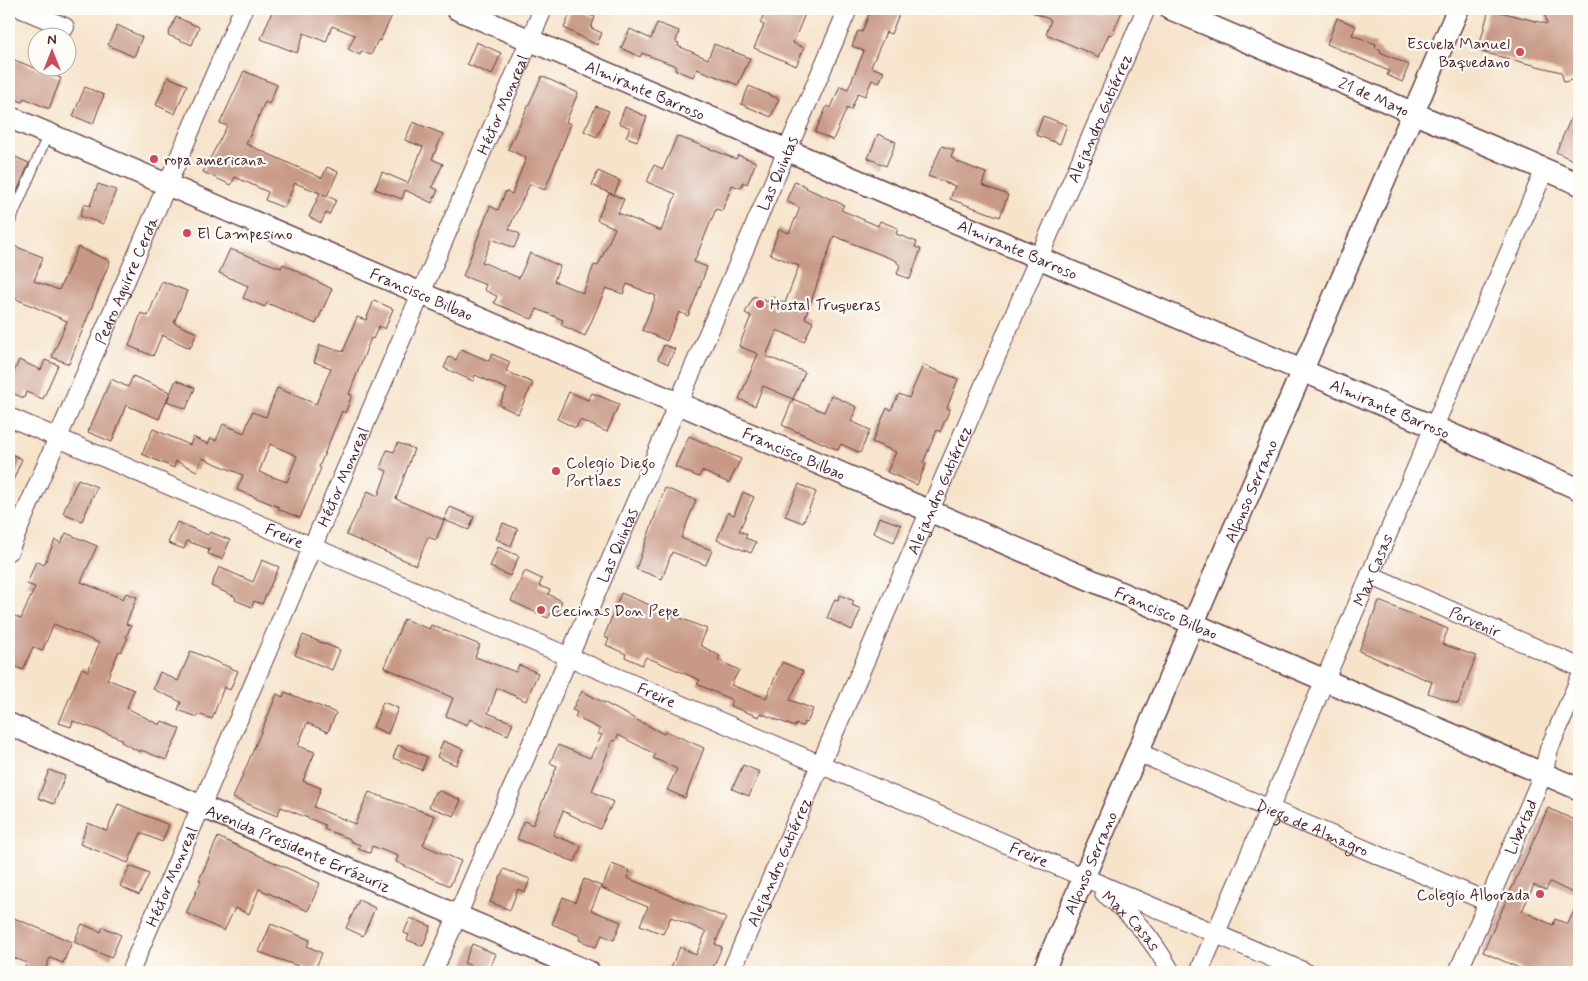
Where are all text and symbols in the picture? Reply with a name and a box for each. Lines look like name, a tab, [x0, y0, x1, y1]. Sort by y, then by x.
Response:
north arrow	[28, 28, 78, 78]
text: N	[47, 31, 57, 49]
place label: Escuela Manuel Baquedano	[1407, 34, 1510, 73]
marker: Escuela Manuel Baquedano	[1514, 46, 1526, 58]
street label: Alejandro Gutiérrez	[1063, 51, 1137, 186]
street label: Héctor Monreal	[473, 52, 534, 158]
street label: Almirante Barroso	[582, 56, 708, 126]
street label: 21 de Mayo	[1335, 73, 1412, 122]
street label: Las Quintas	[753, 133, 804, 214]
place label: ropa americana	[164, 150, 266, 171]
marker: ropa americana	[148, 153, 160, 165]
street label: Pedro Aguirre Cerda	[91, 213, 164, 348]
street label: Almirante Barroso	[954, 215, 1081, 285]
place label: El Campesino	[197, 224, 292, 245]
marker: El Campesino	[181, 227, 193, 239]
street label: Francisco Bilbao	[367, 264, 476, 326]
place label: Hostal Truqueras	[770, 295, 880, 316]
marker: Hostal Truqueras	[754, 298, 766, 310]
street label: Almirante Barroso	[1326, 375, 1453, 445]
street label: Francisco Bilbao	[739, 423, 848, 486]
street label: Alejandro Gutiérrez	[903, 423, 977, 558]
street label: Héctor Monreal	[313, 424, 375, 530]
street label: Alfonso Serrano	[1220, 436, 1283, 546]
place label: Colegio Diego Portlaes	[566, 453, 655, 492]
marker: Colegio Diego Portlaes	[550, 465, 562, 477]
street label: Las Quintas	[593, 505, 644, 586]
street label: Freire	[262, 519, 307, 554]
street label: Max Casas	[1349, 531, 1399, 610]
street label: Francisco Bilbao	[1111, 583, 1221, 645]
place label: Cecinas Don Pepe	[551, 601, 680, 622]
street label: Porvenir	[1446, 602, 1504, 643]
marker: Cecinas Don Pepe	[535, 604, 547, 616]
street label: Freire	[634, 678, 679, 713]
street label: Alejandro Gutiérrez	[743, 795, 817, 930]
street label: Diego de Almagro	[1253, 795, 1372, 862]
street label: Libertad	[1501, 797, 1543, 858]
street label: Avenida Presidente Errázuriz	[202, 800, 394, 898]
street label: Alfonso Serrano	[1060, 808, 1123, 918]
street label: Héctor Monreal	[142, 824, 203, 930]
street label: Freire	[1006, 838, 1051, 873]
place label: Colegio Alborada	[1417, 885, 1530, 907]
street label: Max Casas	[1097, 887, 1164, 956]
marker: Colegio Alborada	[1534, 888, 1546, 900]

